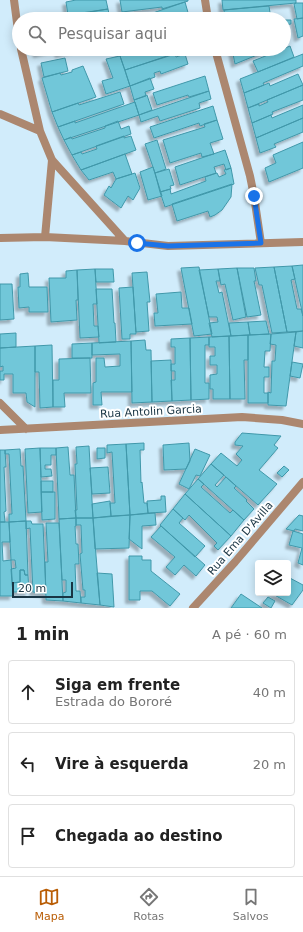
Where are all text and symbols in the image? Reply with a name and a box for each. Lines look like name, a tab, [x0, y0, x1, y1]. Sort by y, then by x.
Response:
search box	[12, 12, 291, 56]
icon: search	[26, 23, 48, 45]
text: Pesquisar aqui	[58, 25, 167, 43]
route end	[245, 187, 263, 205]
route start	[128, 234, 146, 252]
street label: Rua Antolin Garcia	[100, 402, 202, 421]
street label: Rua Ema D'Avilla	[205, 499, 276, 578]
map controls	[255, 560, 291, 596]
button: layers	[255, 560, 291, 596]
scale bar	[12, 580, 73, 599]
text: 20 m	[18, 582, 46, 595]
text: 1 min	[16, 624, 69, 644]
text: A pé · 60 m	[212, 627, 287, 642]
text: Siga em frente	[55, 676, 180, 694]
icon: ahead	[17, 681, 39, 703]
text: 40 m	[253, 685, 286, 700]
text: Estrada do Bororé	[55, 694, 172, 709]
icon: left	[17, 753, 39, 775]
text: Vire à esquerda	[55, 755, 189, 773]
text: 20 m	[253, 757, 286, 772]
icon: arrive	[17, 825, 39, 847]
text: Chegada ao destino	[55, 827, 223, 845]
tab: Mapa	[34, 886, 64, 923]
tab: Rotas	[133, 886, 164, 923]
tab: Salvos	[233, 886, 269, 923]

